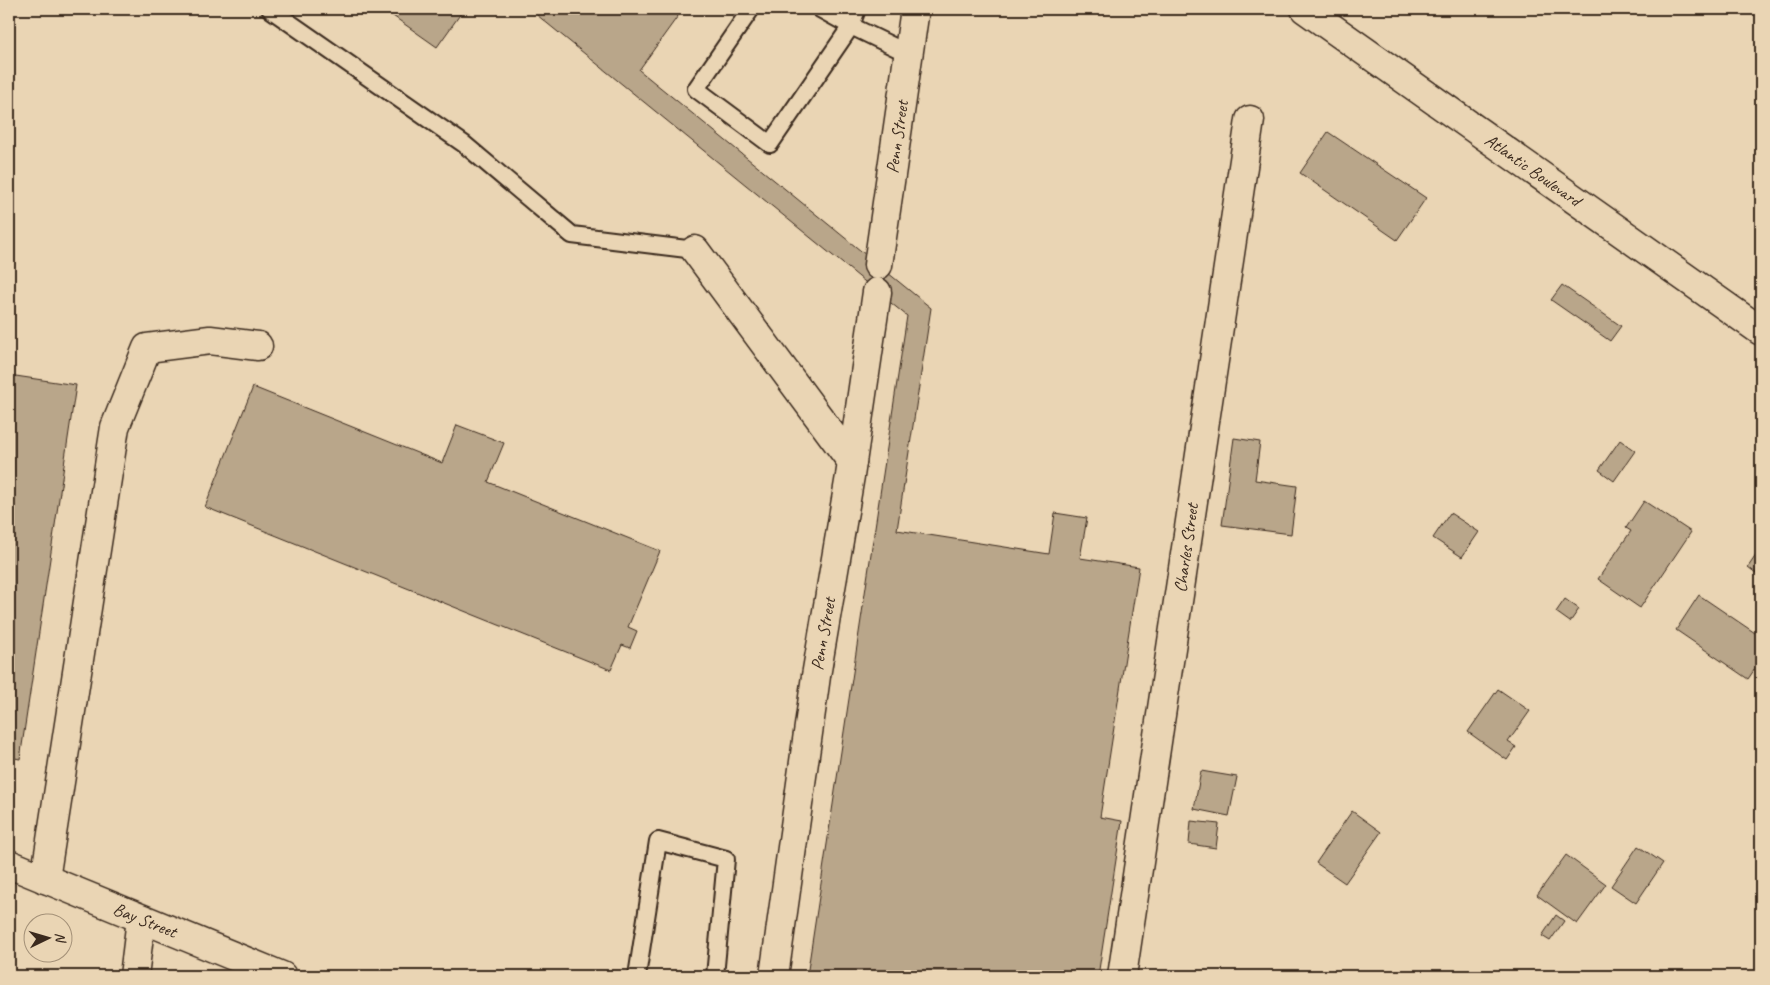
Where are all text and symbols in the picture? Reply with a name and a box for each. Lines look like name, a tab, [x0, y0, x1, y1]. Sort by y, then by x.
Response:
street label: Penn Street	[881, 97, 913, 175]
street label: Atlantic Boulevard	[1481, 129, 1588, 213]
street label: Charles Street	[1169, 500, 1203, 594]
street label: Penn Street	[806, 594, 841, 672]
street label: Bay Street	[110, 897, 182, 943]
north arrow	[22, 912, 72, 962]
text: N	[52, 932, 70, 944]

